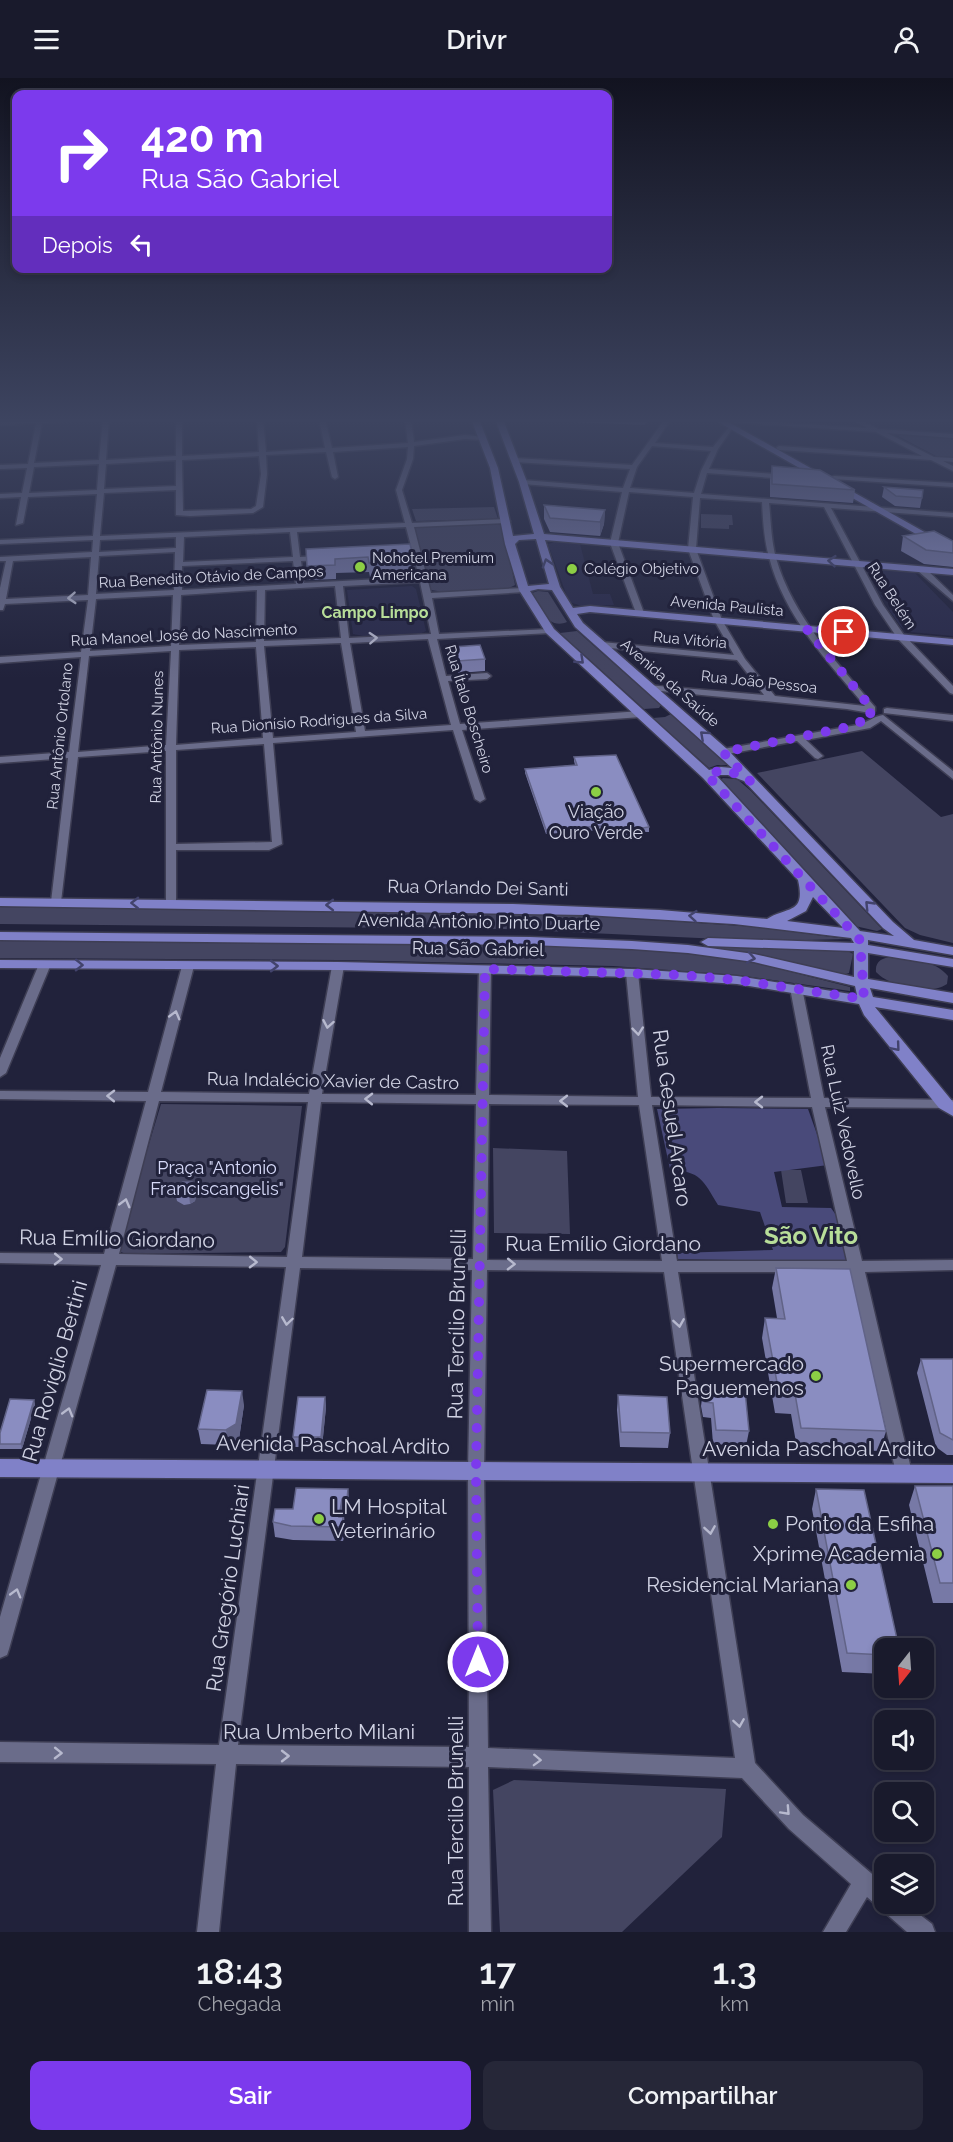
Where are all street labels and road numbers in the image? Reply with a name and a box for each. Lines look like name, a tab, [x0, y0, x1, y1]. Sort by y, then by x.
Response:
street label: Rua Belém	[864, 559, 920, 633]
street label: Rua Benedito Otávio de Campos	[98, 562, 324, 592]
street label: Avenida Paulista	[670, 592, 784, 620]
street label: Rua Manoel José do Nascimento	[70, 620, 298, 650]
street label: Rua Vitória	[652, 628, 728, 652]
street label: Avenida da Saúde	[617, 635, 723, 731]
street label: Rua Ítalo Boscheiro	[441, 643, 497, 775]
street label: Rua Antônio Ortolano	[43, 662, 77, 810]
street label: Rua João Pessoa	[700, 667, 818, 697]
street label: Rua Antônio Nunes	[147, 670, 167, 804]
street label: Rua Dionísio Rodrigues da Silva	[210, 704, 428, 738]
street label: Rua Orlando Dei Santi	[387, 875, 569, 900]
street label: Avenida Antônio Pinto Duarte	[358, 909, 601, 934]
street label: Rua São Gabriel	[412, 937, 544, 960]
street label: Rua Gesuel Arcaro	[648, 1028, 697, 1208]
street label: Rua Luiz Vedovello	[817, 1042, 870, 1202]
street label: Rua Indalécio Xavier de Castro	[207, 1068, 460, 1093]
street label: Rua Emílio Giordano	[19, 1224, 215, 1253]
street label: Rua Tercílio Brunelli	[442, 1228, 471, 1420]
street label: Rua Emílio Giordano	[505, 1231, 701, 1256]
street label: Rua Roviglio Bertini	[17, 1277, 92, 1464]
street label: Avenida Paschoal Ardito	[216, 1430, 450, 1459]
street label: Avenida Paschoal Ardito	[702, 1436, 936, 1461]
street label: Rua Gregório Luchiari	[201, 1483, 254, 1693]
street label: Rua Tercílio Brunelli	[443, 1716, 468, 1906]
street label: Rua Umberto Milani	[223, 1719, 415, 1744]

